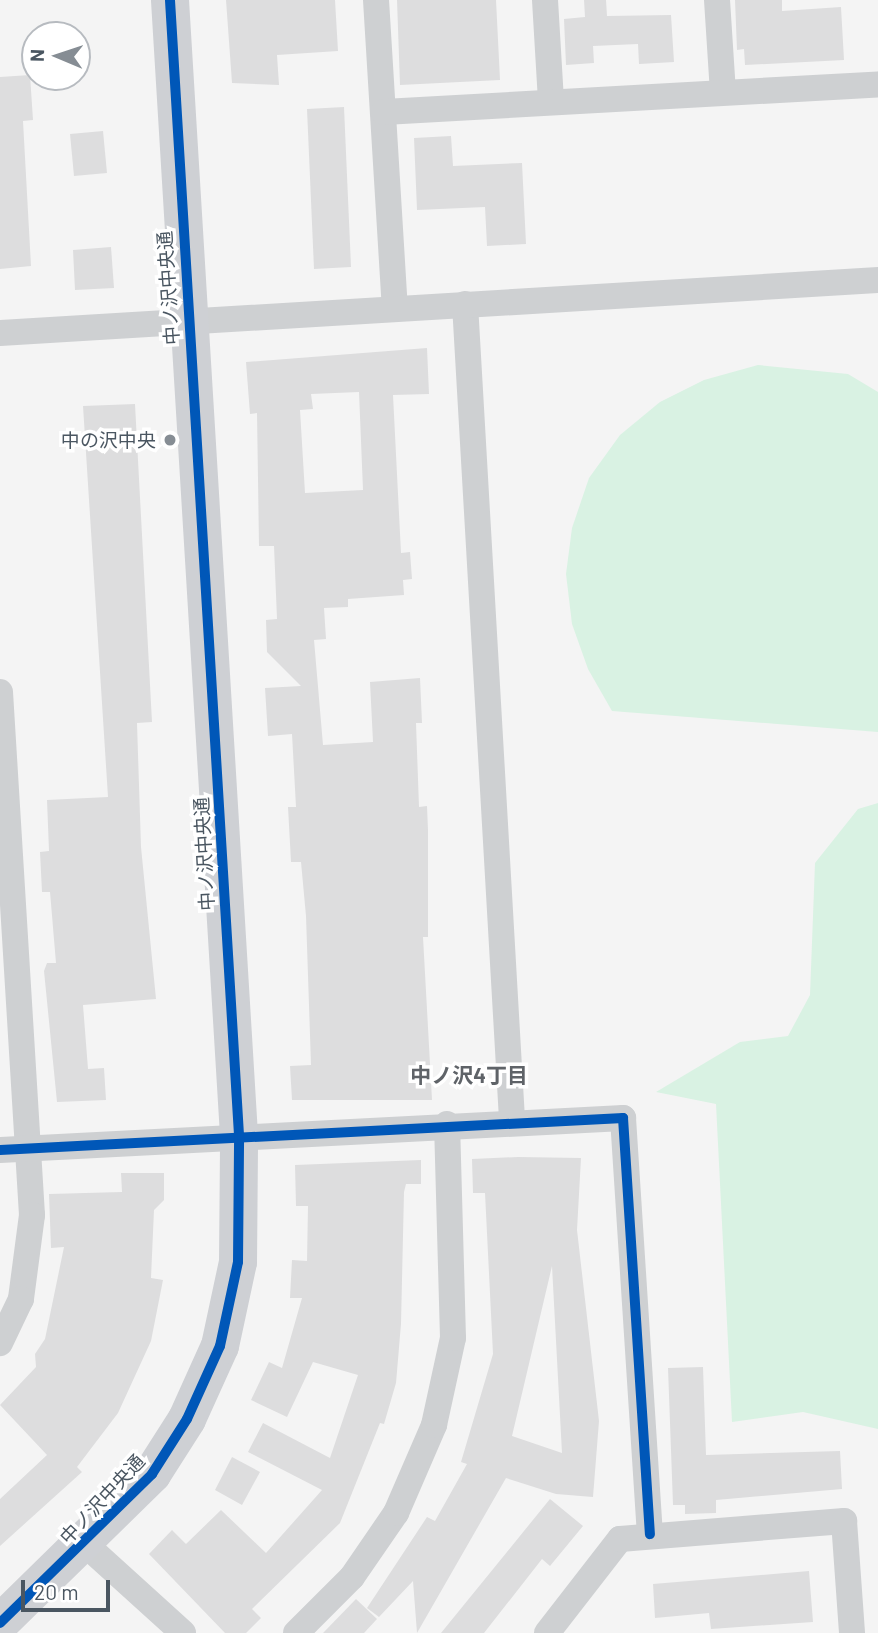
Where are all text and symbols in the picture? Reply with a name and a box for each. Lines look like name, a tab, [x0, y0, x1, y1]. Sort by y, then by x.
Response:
north arrow	[21, 21, 91, 91]
text: N	[25, 49, 48, 62]
street label: 中ノ沢中央通	[153, 230, 183, 346]
place label: 中の沢中央	[61, 429, 156, 451]
marker: 中の沢中央	[162, 432, 178, 448]
street label: 中ノ沢中央通	[190, 796, 218, 912]
district label: 中ノ沢4丁目	[410, 1062, 528, 1088]
street label: 中ノ沢中央通	[55, 1450, 149, 1548]
scale bar	[24, 1566, 114, 1610]
text: 20 m	[34, 1579, 79, 1604]

